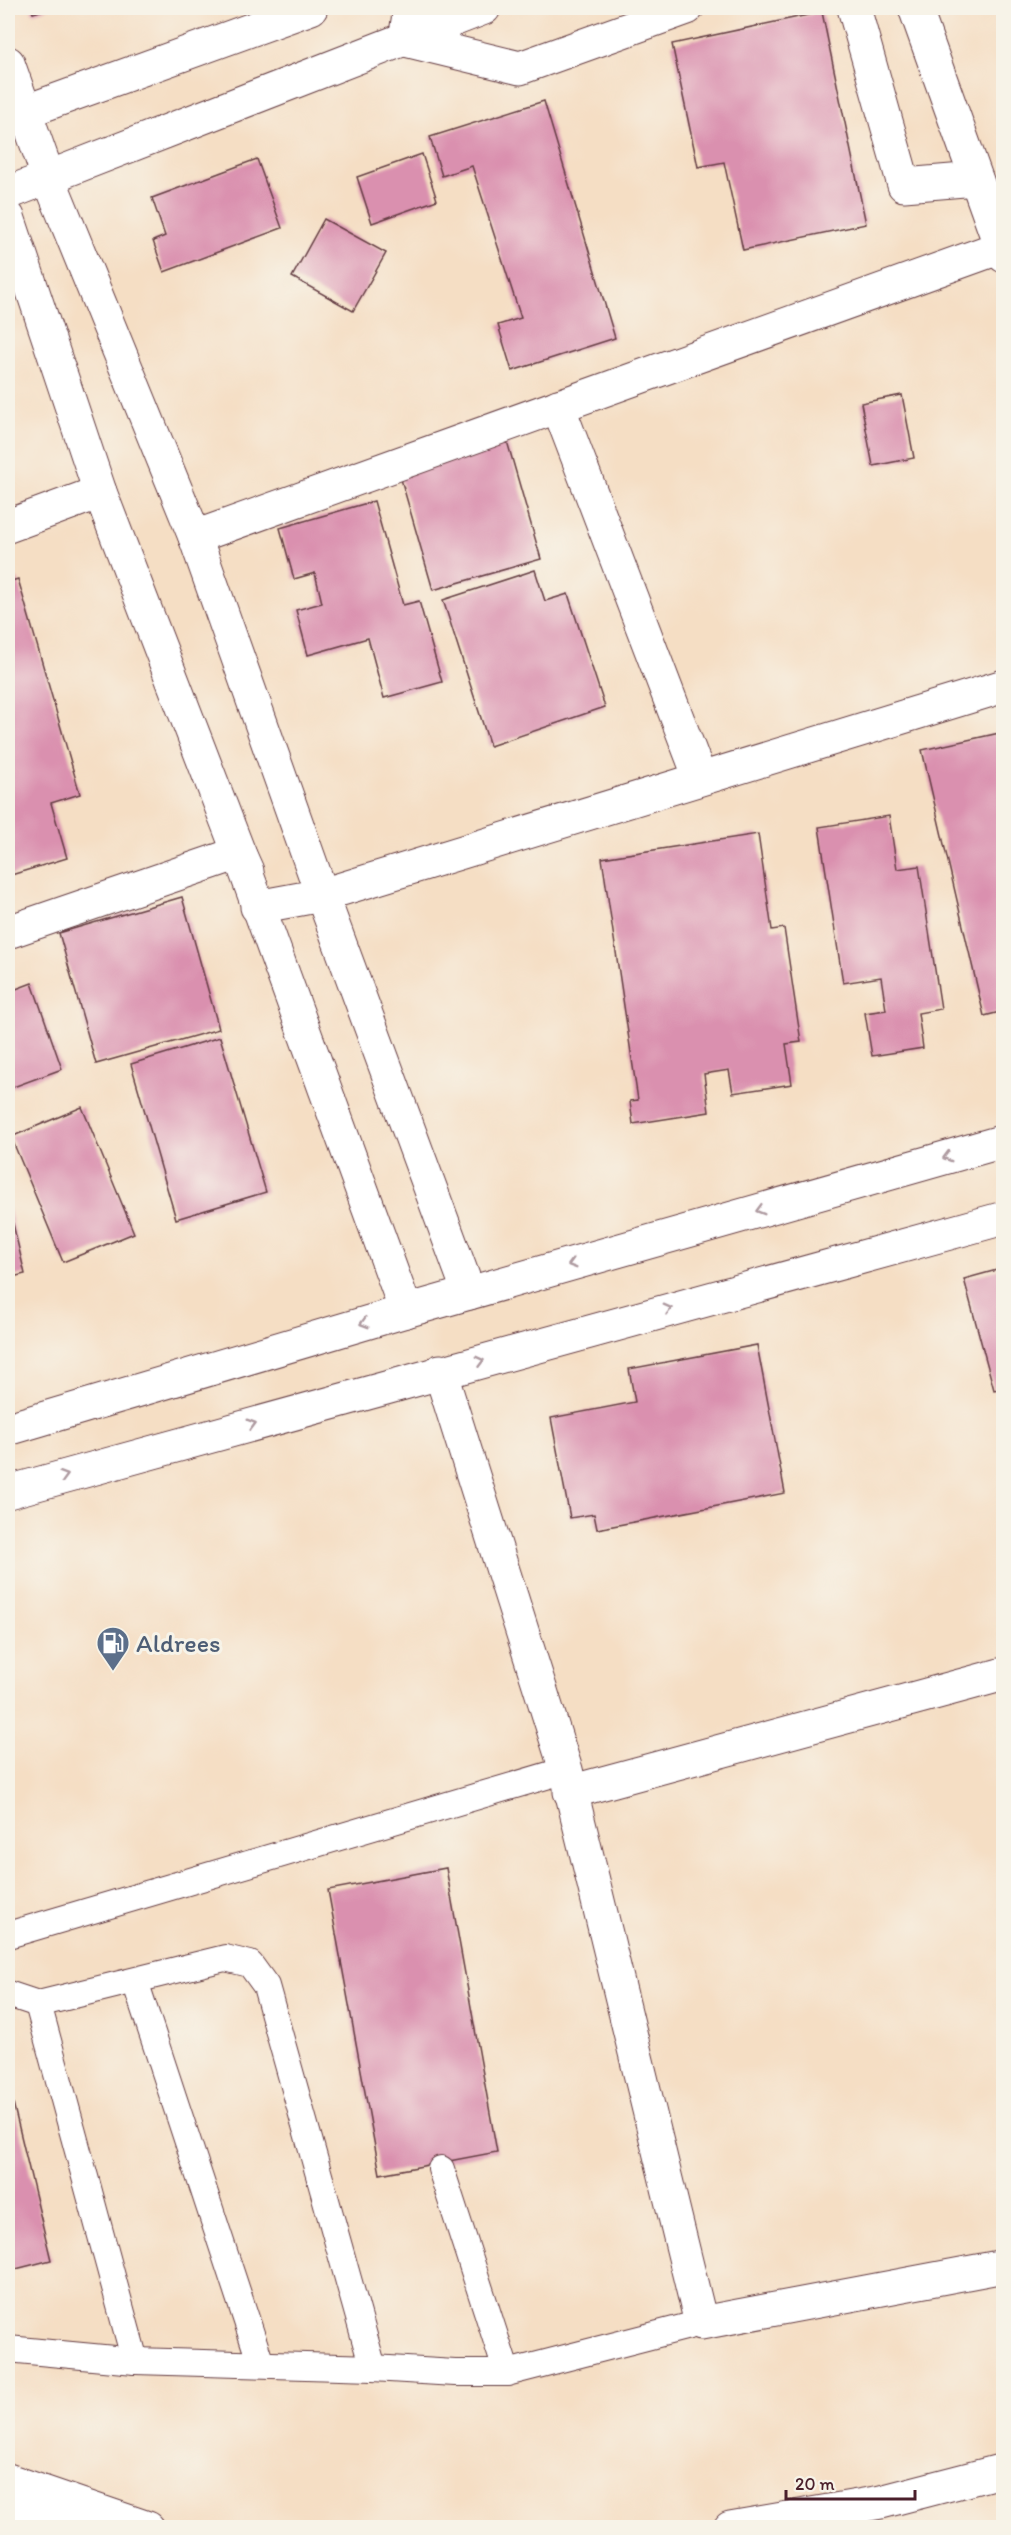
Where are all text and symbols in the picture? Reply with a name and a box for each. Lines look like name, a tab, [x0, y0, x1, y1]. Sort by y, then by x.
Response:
one-way arrow	[942, 1150, 953, 1162]
one-way arrow	[755, 1203, 766, 1215]
one-way arrow	[567, 1256, 577, 1269]
one-way arrow	[662, 1304, 673, 1316]
one-way arrow	[360, 1316, 370, 1328]
one-way arrow	[475, 1355, 485, 1368]
one-way arrow	[246, 1419, 257, 1431]
one-way arrow	[58, 1471, 69, 1483]
fuel station icon: Aldrees	[95, 1625, 131, 1672]
place label: Aldrees	[136, 1627, 221, 1659]
scale bar	[786, 2463, 915, 2501]
text: 20 m	[795, 2473, 835, 2495]

